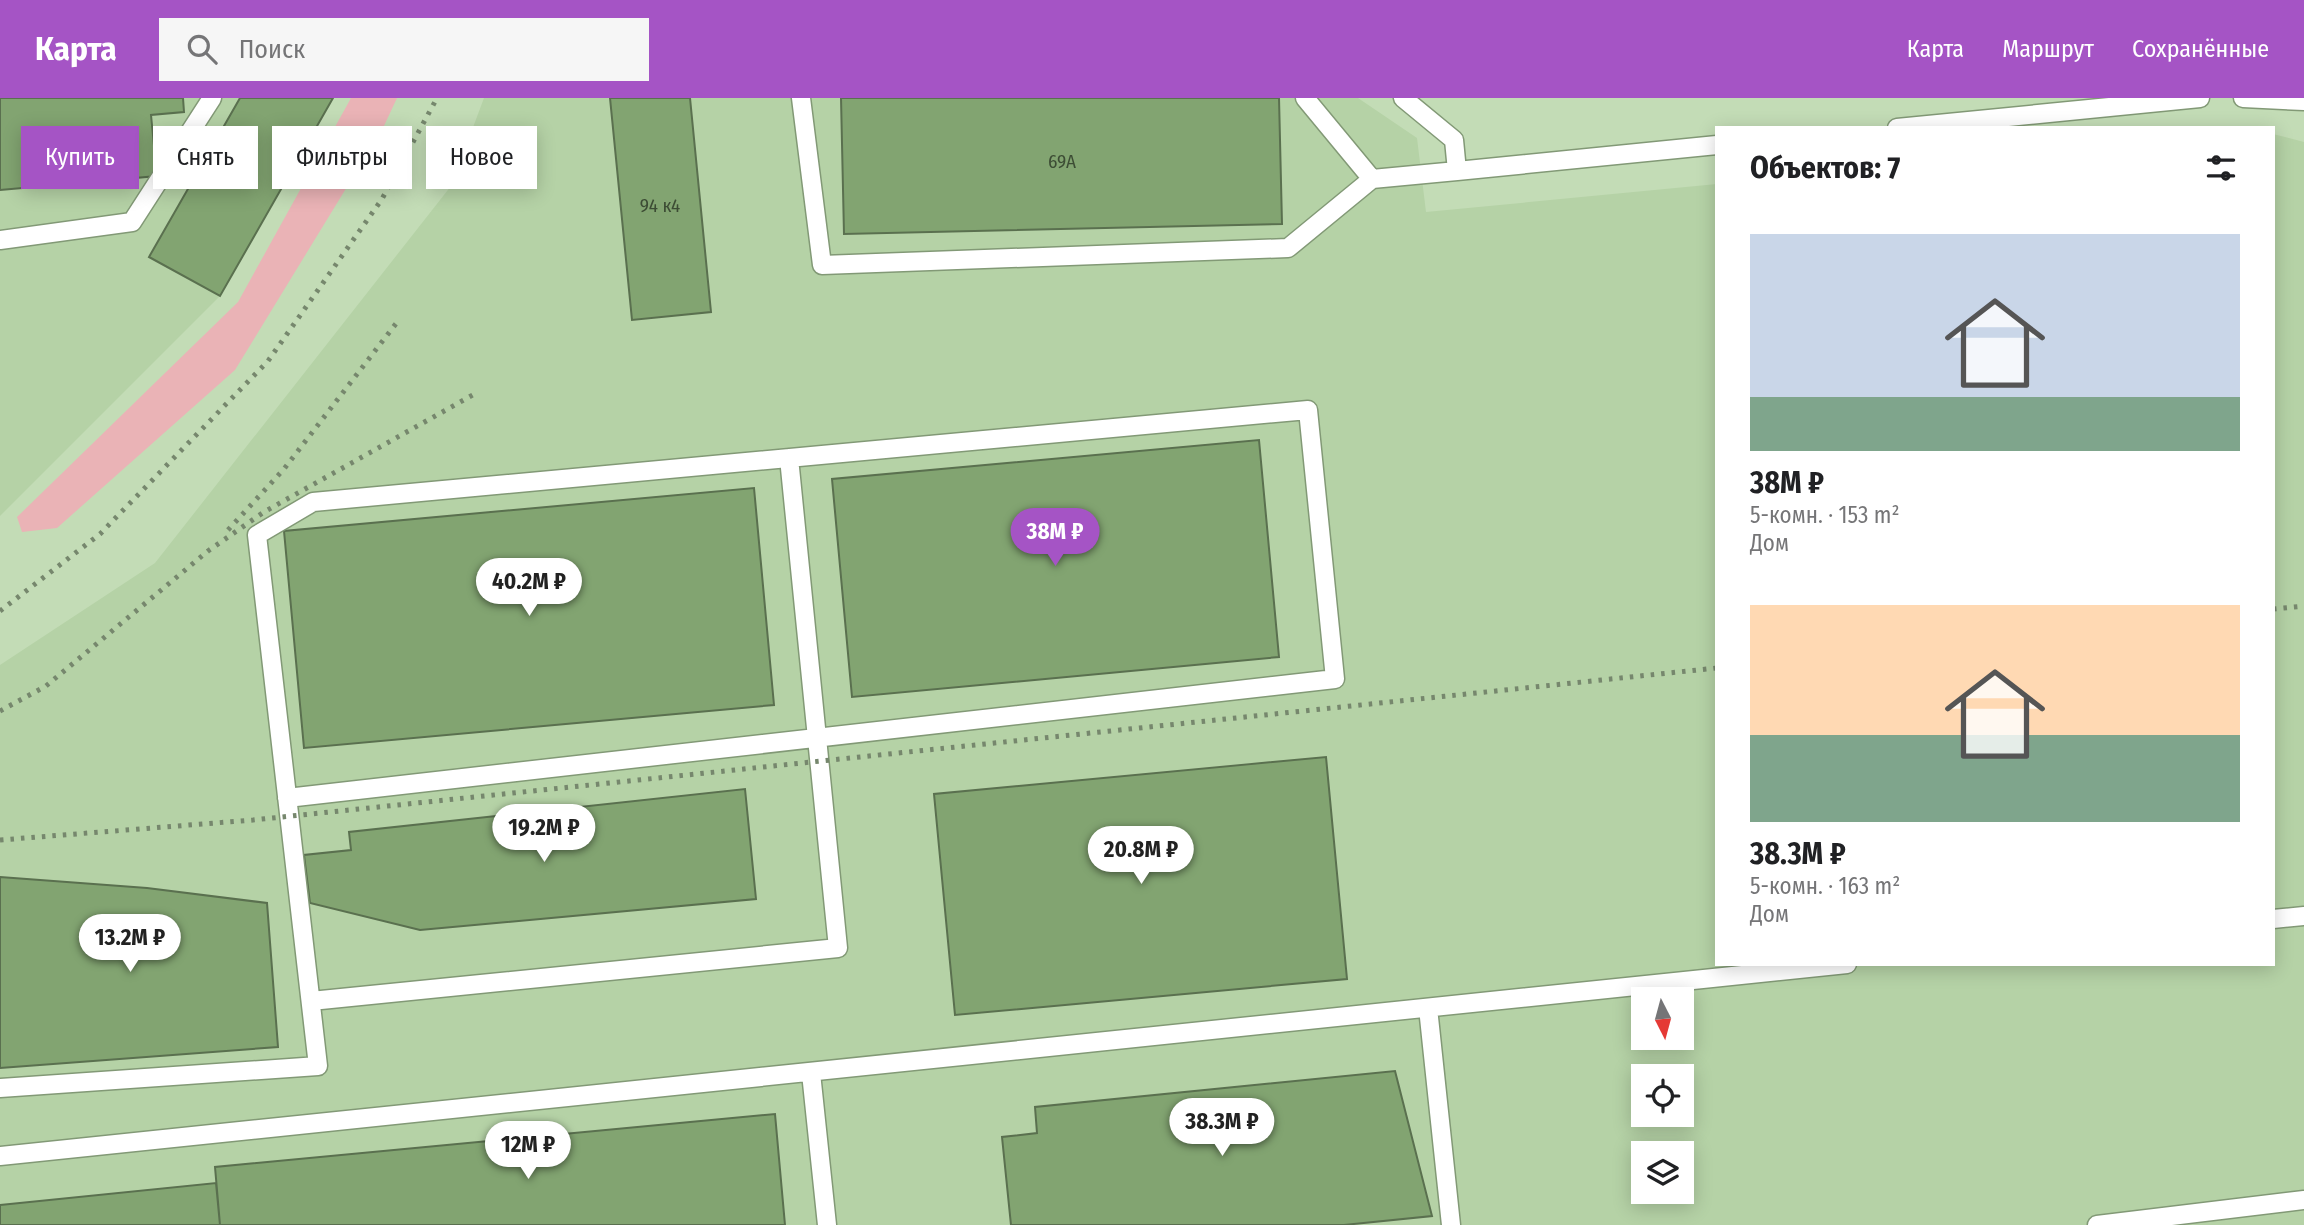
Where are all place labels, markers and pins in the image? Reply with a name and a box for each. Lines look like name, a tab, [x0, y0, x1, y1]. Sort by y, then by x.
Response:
pin: 38M ₽	[1006, 508, 1104, 568]
pin: 40.2M ₽	[464, 559, 594, 618]
pin: 19.2M ₽	[479, 804, 609, 864]
pin: 20.8M ₽	[1076, 826, 1206, 886]
pin: 13.2M ₽	[65, 914, 195, 974]
pin: 38.3M ₽	[1157, 1098, 1287, 1158]
pin: 12M ₽	[479, 1122, 577, 1181]

